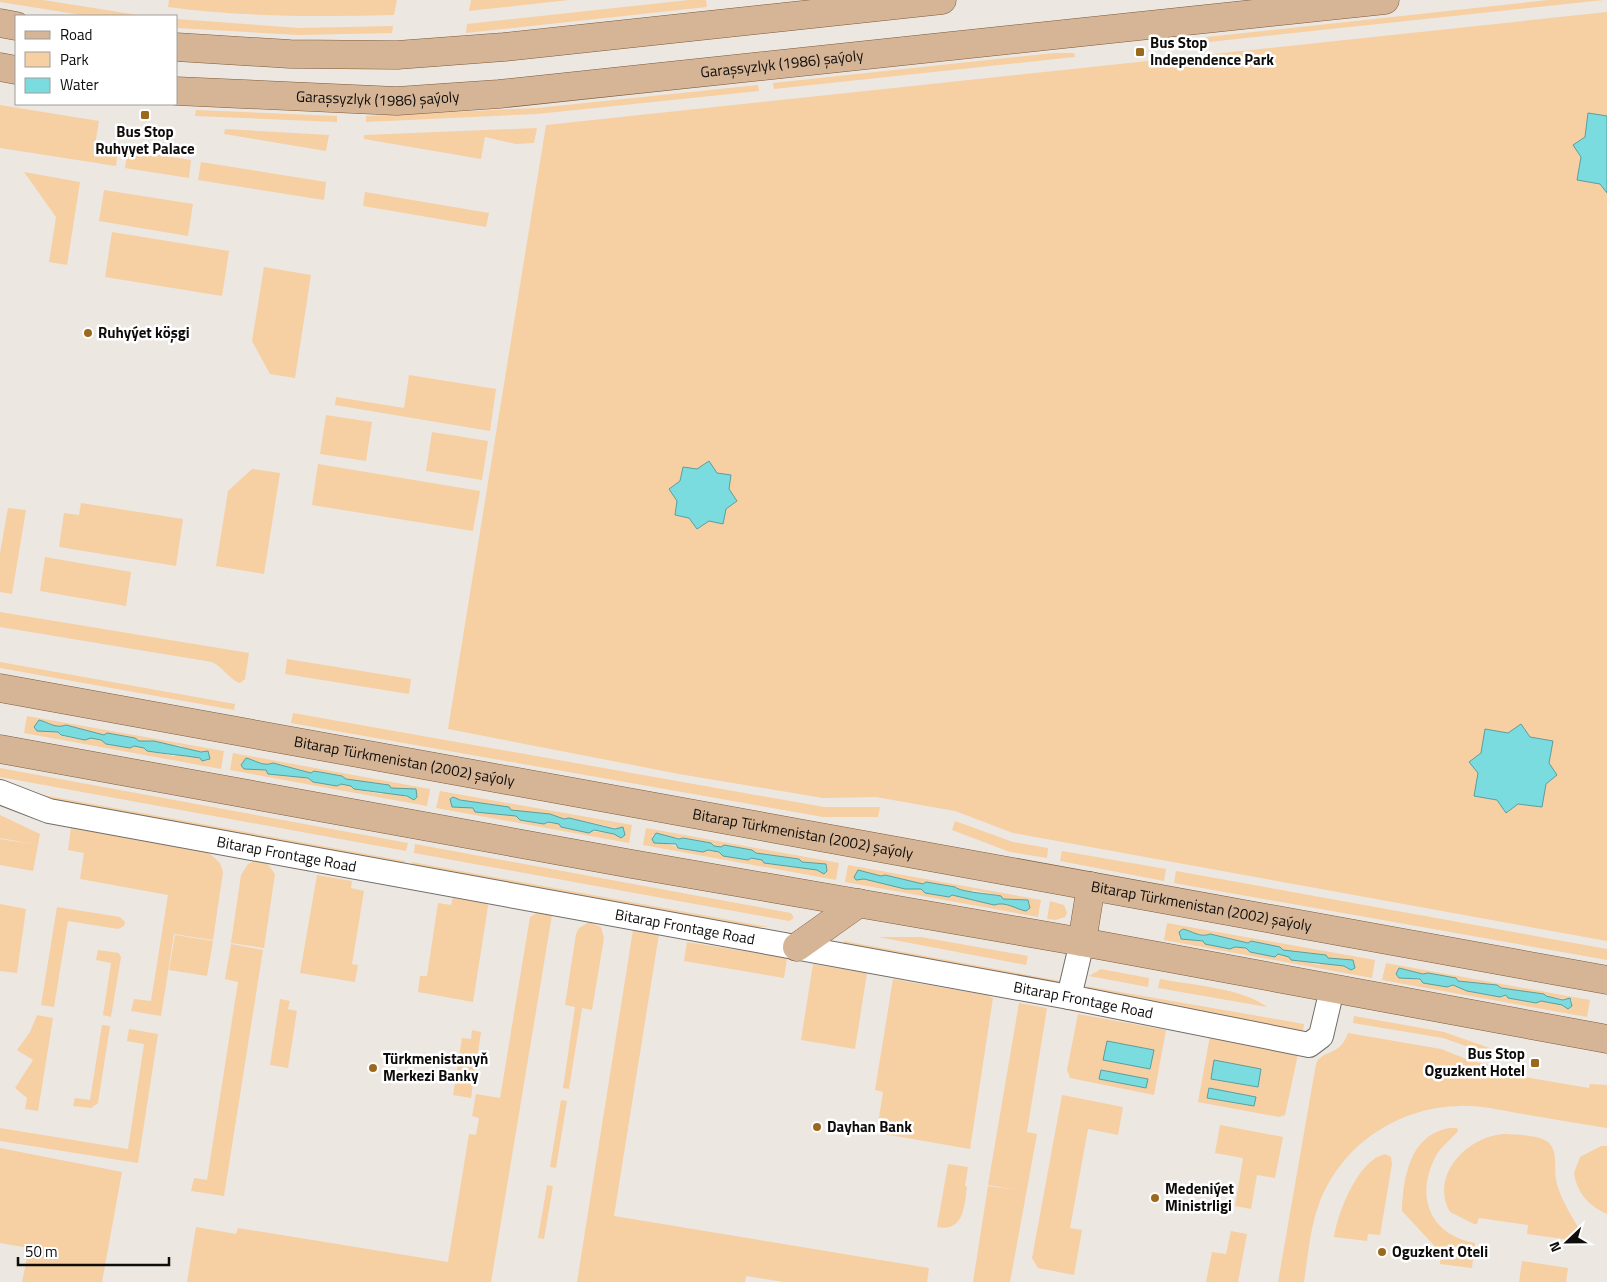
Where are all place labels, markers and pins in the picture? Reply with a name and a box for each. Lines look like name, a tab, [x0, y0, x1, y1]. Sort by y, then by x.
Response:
place label: Bus Stop Independence Park	[1150, 31, 1274, 71]
marker: Bus Stop Independence Park	[1134, 46, 1146, 58]
marker: Bus Stop Ruhyyet Palace	[139, 109, 151, 121]
place label: Bus Stop Ruhyyet Palace	[95, 120, 195, 160]
place label: Ruhyýet köşgi	[98, 321, 190, 344]
marker: Ruhyýet köşgi	[82, 327, 94, 339]
place label: Bus Stop Oguzkent Hotel	[1425, 1042, 1525, 1082]
place label: Türkmenistanyň Merkezi Banky	[383, 1047, 488, 1087]
marker: Bus Stop Oguzkent Hotel	[1529, 1057, 1541, 1069]
marker: Türkmenistanyň Merkezi Banky	[367, 1062, 379, 1074]
place label: Dayhan Bank	[827, 1115, 912, 1138]
marker: Dayhan Bank	[811, 1121, 823, 1133]
place label: Medeniýet Ministrligi	[1165, 1177, 1235, 1217]
marker: Medeniýet Ministrligi	[1149, 1192, 1161, 1204]
place label: Oguzkent Oteli	[1392, 1240, 1488, 1263]
marker: Oguzkent Oteli	[1376, 1246, 1388, 1258]

